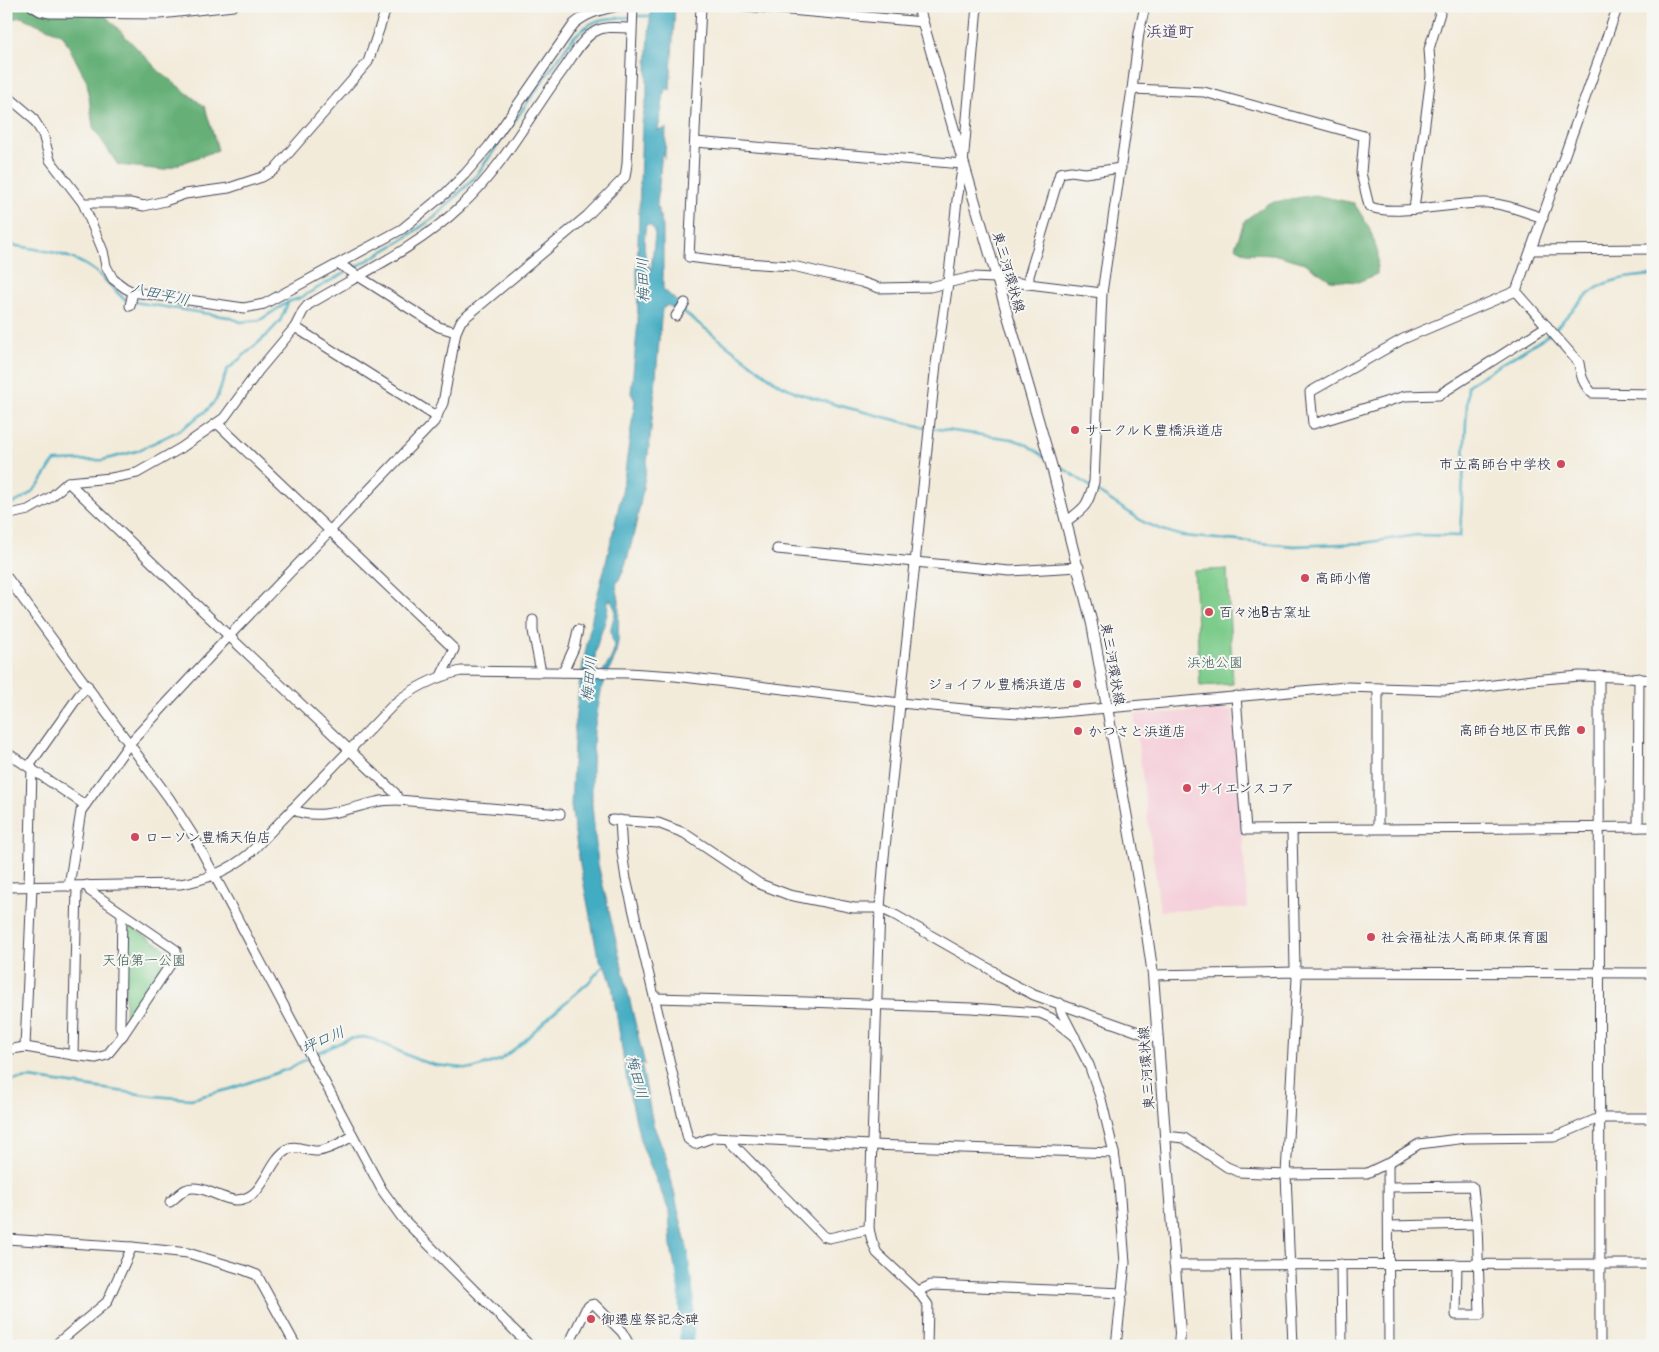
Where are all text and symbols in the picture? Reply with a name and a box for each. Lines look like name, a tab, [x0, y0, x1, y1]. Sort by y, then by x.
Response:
district label: 浜道町	[1146, 22, 1194, 42]
street label: 東三河環状線	[989, 229, 1028, 315]
water label: 梅田川	[634, 257, 653, 303]
water label: 八田平川	[129, 278, 191, 310]
place label: サークルＫ豊橋浜道店	[1085, 422, 1224, 439]
marker: サークルＫ豊橋浜道店	[1069, 424, 1081, 436]
place label: 市立高師台中学校	[1439, 456, 1551, 473]
marker: 市立高師台中学校	[1555, 458, 1567, 470]
place label: 高師小僧	[1315, 570, 1371, 587]
marker: 高師小僧	[1299, 572, 1311, 584]
place label: 百々池B古窯址	[1219, 604, 1311, 621]
marker: 百々池B古窯址	[1203, 606, 1215, 618]
street label: 東三河環状線	[1097, 621, 1128, 707]
park label: 浜池公園	[1187, 654, 1243, 671]
water label: 梅田川	[578, 656, 601, 702]
place label: ジョイフル豊橋浜道店	[928, 676, 1067, 693]
marker: ジョイフル豊橋浜道店	[1071, 678, 1083, 690]
place label: 高師台地区市民館	[1459, 722, 1571, 739]
place label: かつさと浜道店	[1088, 723, 1186, 740]
marker: 高師台地区市民館	[1575, 724, 1587, 736]
marker: かつさと浜道店	[1072, 725, 1084, 737]
place label: サイエンスコア	[1197, 780, 1294, 797]
marker: サイエンスコア	[1181, 782, 1193, 794]
place label: ローソン豊橋天伯店	[145, 829, 271, 846]
marker: ローソン豊橋天伯店	[129, 831, 141, 843]
place label: 社会福祉法人高師東保育園	[1381, 929, 1549, 946]
marker: 社会福祉法人高師東保育園	[1365, 931, 1377, 943]
park label: 天伯第一公園	[102, 952, 186, 969]
water label: 坪口川	[299, 1023, 348, 1058]
street label: 東三河環状線	[1135, 1025, 1158, 1110]
water label: 梅田川	[622, 1053, 652, 1101]
place label: 御遷座祭記念碑	[601, 1311, 699, 1328]
marker: 御遷座祭記念碑	[585, 1313, 597, 1325]

